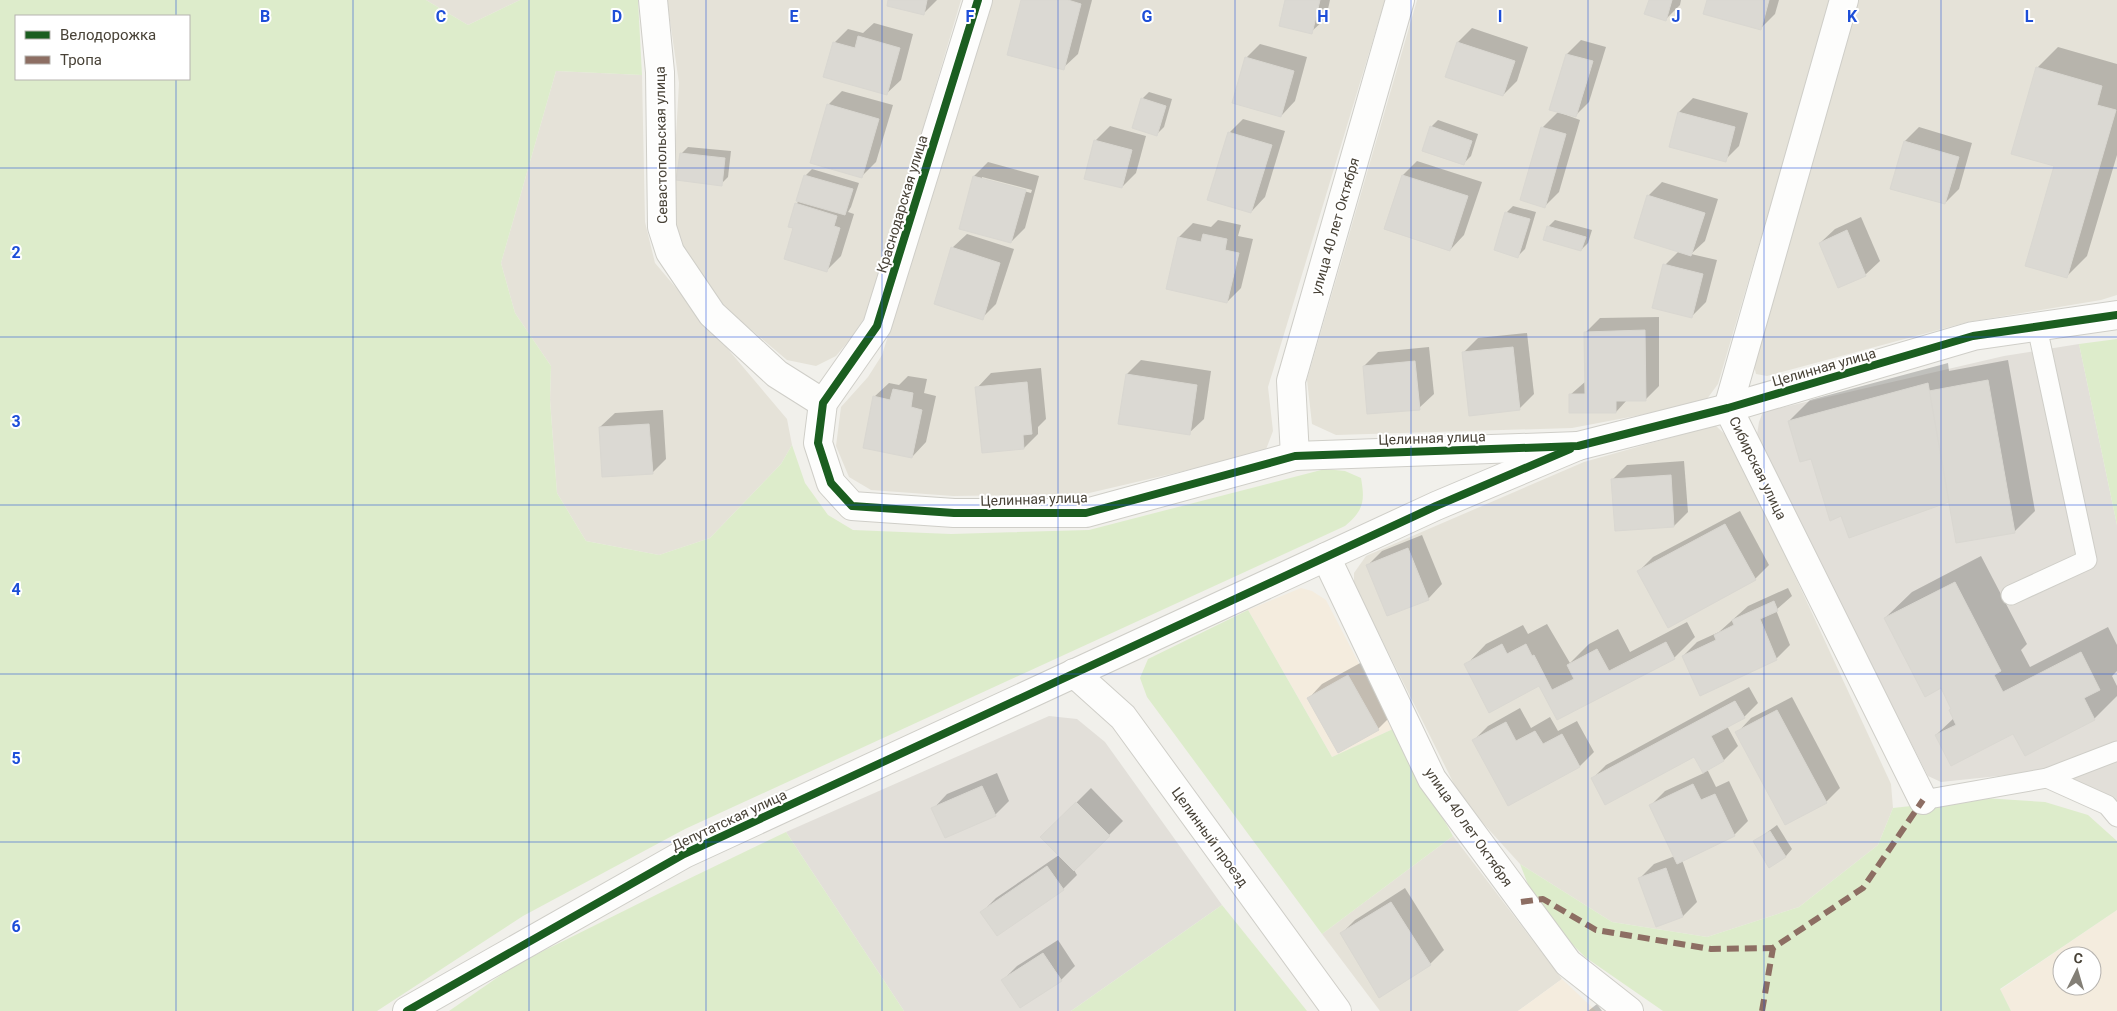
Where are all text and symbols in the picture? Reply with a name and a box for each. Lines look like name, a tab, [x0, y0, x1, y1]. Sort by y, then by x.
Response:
text: B	[260, 7, 270, 26]
text: C	[436, 7, 446, 26]
text: D	[612, 7, 622, 26]
text: E	[790, 7, 799, 26]
text: F	[966, 7, 975, 26]
text: G	[1142, 7, 1153, 26]
text: H	[1317, 7, 1329, 26]
text: I	[1498, 7, 1502, 26]
text: J	[1672, 7, 1680, 26]
text: K	[1847, 7, 1858, 26]
text: L	[2025, 7, 2034, 26]
legend	[15, 15, 190, 80]
text: Велодорожка	[60, 26, 156, 44]
text: Тропа	[60, 51, 102, 69]
street label: Севастопольская улица	[652, 66, 670, 224]
street label: Краснодарская улица	[873, 133, 931, 275]
street label: улица 40 лет Октября	[1308, 156, 1362, 296]
text: 2	[11, 243, 21, 262]
street label: Целинная улица	[1770, 345, 1878, 389]
text: 3	[11, 412, 21, 431]
street label: Сибирская улица	[1726, 414, 1790, 522]
street label: Целинная улица	[1378, 428, 1486, 448]
street label: Целинная улица	[980, 489, 1088, 509]
text: 4	[11, 580, 21, 599]
text: 5	[11, 749, 21, 768]
street label: улица 40 лет Октября	[1422, 764, 1516, 890]
street label: Целинный проезд	[1168, 784, 1252, 890]
street label: Депутатская улица	[669, 786, 789, 854]
text: 6	[11, 917, 21, 936]
north arrow	[2052, 946, 2102, 996]
text: С	[2073, 950, 2083, 966]

